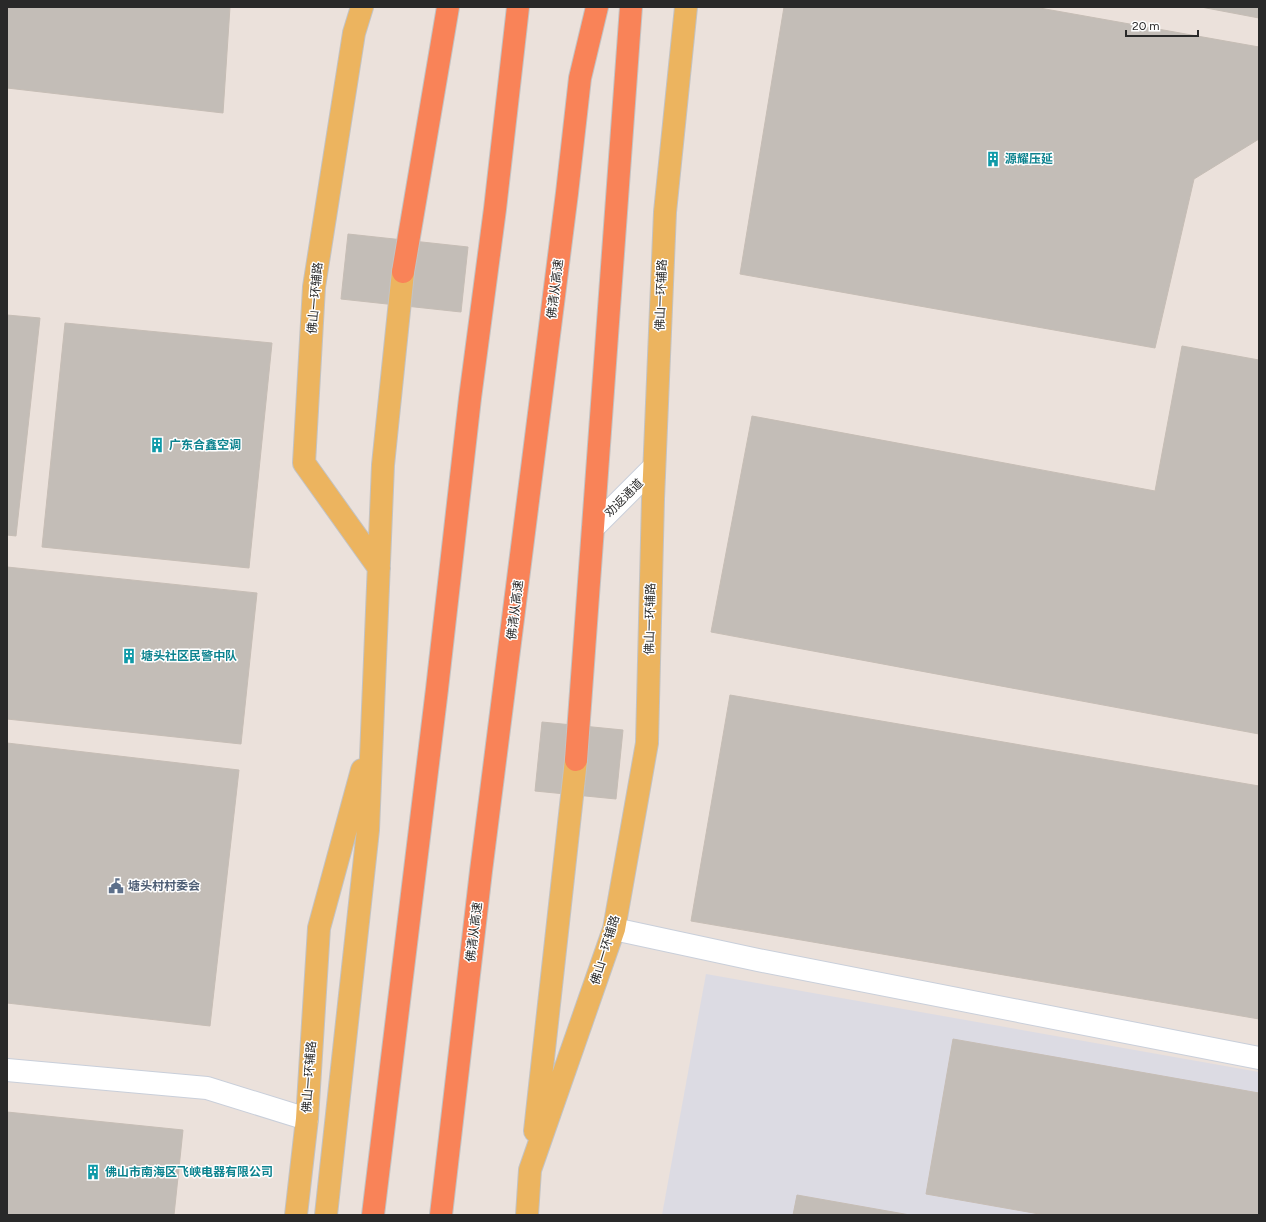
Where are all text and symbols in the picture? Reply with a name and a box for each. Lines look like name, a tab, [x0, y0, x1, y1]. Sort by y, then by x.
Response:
scale bar	[1126, 12, 1198, 38]
text: 20 m	[1132, 19, 1160, 33]
building icon: 源耀压延	[984, 150, 1002, 168]
place label: 源耀压延	[1005, 152, 1053, 166]
street label: 佛清从高速	[544, 258, 566, 320]
street label: 佛山一环辅路	[653, 259, 669, 331]
street label: 佛山一环辅路	[305, 262, 325, 334]
building icon: 广东合鑫空调	[148, 436, 166, 454]
place label: 广东合鑫空调	[169, 438, 241, 452]
street label: 劝返通道	[602, 476, 646, 520]
street label: 佛清从高速	[504, 579, 526, 641]
street label: 佛山一环辅路	[642, 583, 658, 655]
building icon: 塘头社区民警中队	[120, 647, 138, 665]
place label: 塘头社区民警中队	[141, 649, 237, 663]
public building icon: 塘头村村委会	[107, 877, 125, 895]
place label: 塘头村村委会	[128, 879, 200, 893]
street label: 佛清从高速	[463, 901, 485, 963]
street label: 佛山一环辅路	[588, 914, 622, 986]
street label: 佛山一环辅路	[300, 1041, 318, 1113]
building icon: 佛山市南海区飞峡电器有限公司	[84, 1163, 102, 1181]
place label: 佛山市南海区飞峡电器有限公司	[105, 1165, 273, 1179]

